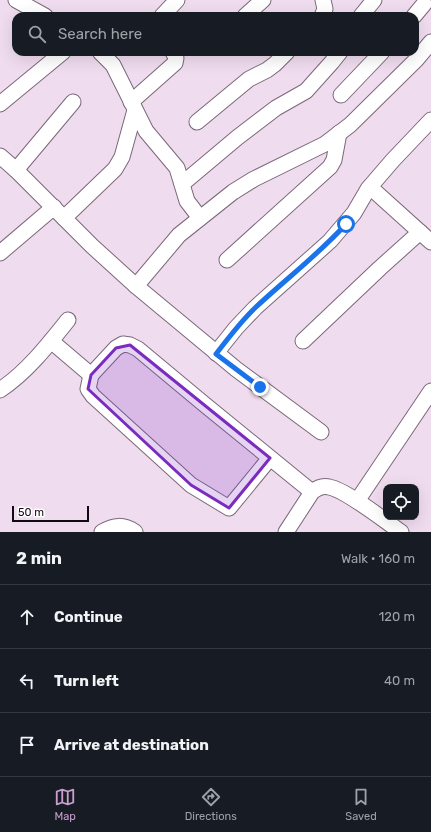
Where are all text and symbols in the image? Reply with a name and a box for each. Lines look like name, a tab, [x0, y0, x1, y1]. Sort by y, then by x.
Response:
search box	[12, 12, 419, 56]
icon: search	[26, 23, 48, 45]
text: Search here	[58, 25, 142, 43]
route start	[337, 215, 355, 233]
route end	[251, 378, 269, 396]
map controls	[383, 484, 419, 520]
button: locate	[383, 484, 419, 520]
scale bar	[12, 504, 89, 523]
text: 50 m	[18, 506, 44, 519]
text: 2 min	[16, 548, 62, 568]
text: Walk · 160 m	[341, 551, 415, 566]
icon: ahead	[16, 606, 38, 628]
text: Continue	[54, 608, 123, 626]
text: 120 m	[379, 609, 415, 624]
icon: left	[16, 670, 38, 692]
text: Turn left	[54, 672, 119, 690]
text: 40 m	[384, 673, 415, 688]
icon: arrive	[16, 734, 38, 756]
text: Arrive at destination	[54, 736, 209, 754]
tab: Map	[54, 786, 76, 823]
tab: Directions	[185, 786, 237, 823]
tab: Saved	[345, 786, 377, 823]

